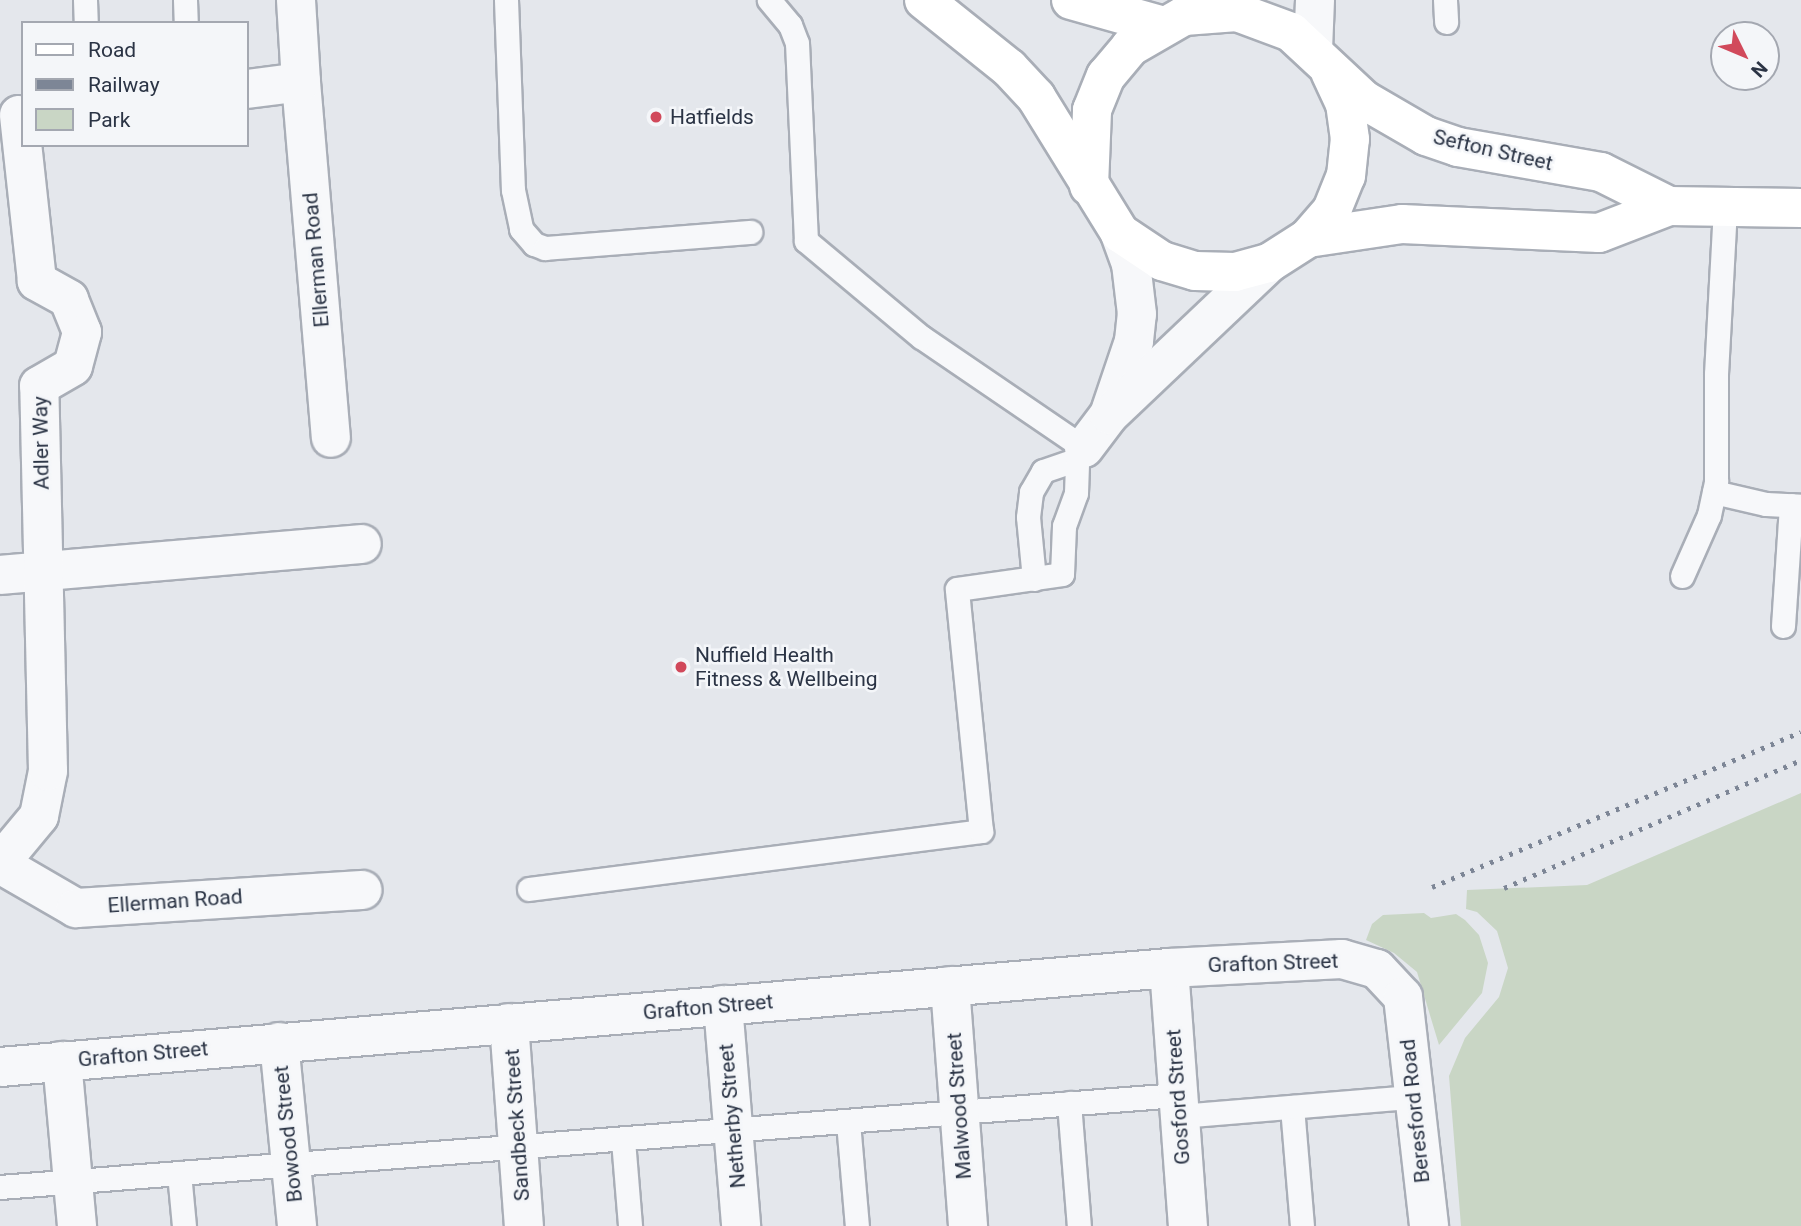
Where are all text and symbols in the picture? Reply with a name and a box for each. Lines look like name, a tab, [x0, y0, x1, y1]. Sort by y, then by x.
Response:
legend	[21, 21, 248, 147]
north arrow	[1710, 21, 1780, 91]
text: Road	[88, 38, 136, 62]
text: N	[1746, 57, 1772, 82]
text: Railway	[88, 73, 160, 97]
place label: Hatfields	[670, 104, 754, 130]
text: Park	[88, 108, 130, 132]
marker: Hatfields	[648, 109, 664, 125]
street label: Sefton Street	[1431, 124, 1555, 176]
street label: Ellerman Road	[298, 192, 334, 328]
street label: Adler Way	[28, 396, 54, 490]
place label: Nuffield Health Fitness & Wellbeing	[695, 642, 878, 692]
marker: Nuffield Health Fitness & Wellbeing	[673, 659, 689, 675]
street label: Ellerman Road	[107, 884, 243, 918]
street label: Grafton Street	[1207, 948, 1339, 978]
street label: Grafton Street	[642, 989, 774, 1025]
street label: Gosford Street	[1161, 1028, 1195, 1166]
street label: Malwood Street	[941, 1032, 977, 1180]
street label: Grafton Street	[77, 1036, 209, 1072]
street label: Beresford Road	[1395, 1038, 1435, 1184]
street label: Netherby Street	[713, 1043, 751, 1189]
street label: Sandbeck Street	[499, 1048, 535, 1202]
street label: Bowood Street	[268, 1064, 308, 1204]

